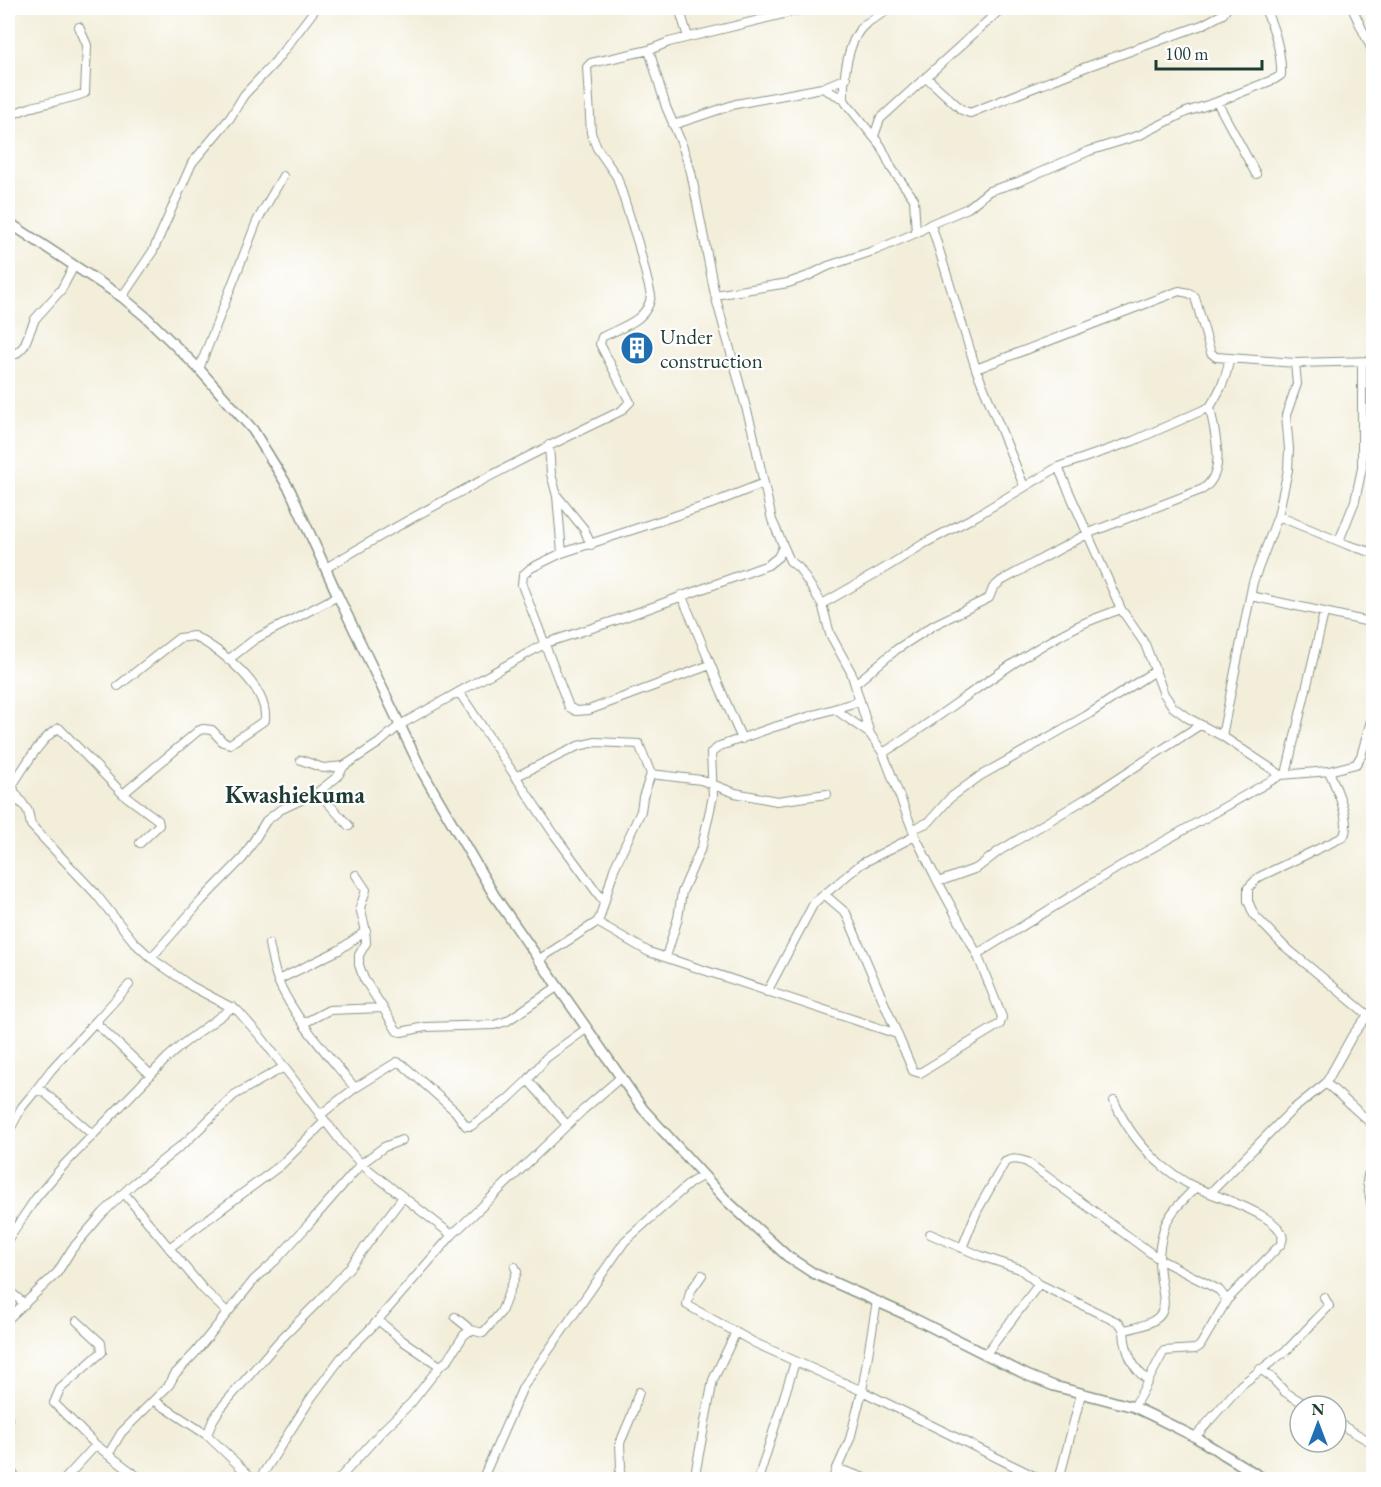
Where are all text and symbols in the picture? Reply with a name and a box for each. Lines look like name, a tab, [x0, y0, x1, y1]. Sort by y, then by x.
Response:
scale bar	[1156, 33, 1262, 71]
text: 100 m	[1165, 42, 1209, 65]
place label: Under construction	[660, 323, 763, 374]
building icon: Under construction	[619, 330, 655, 366]
district label: Kwashiekuma	[225, 779, 365, 810]
north arrow	[1288, 1394, 1348, 1454]
text: N	[1312, 1399, 1325, 1420]

